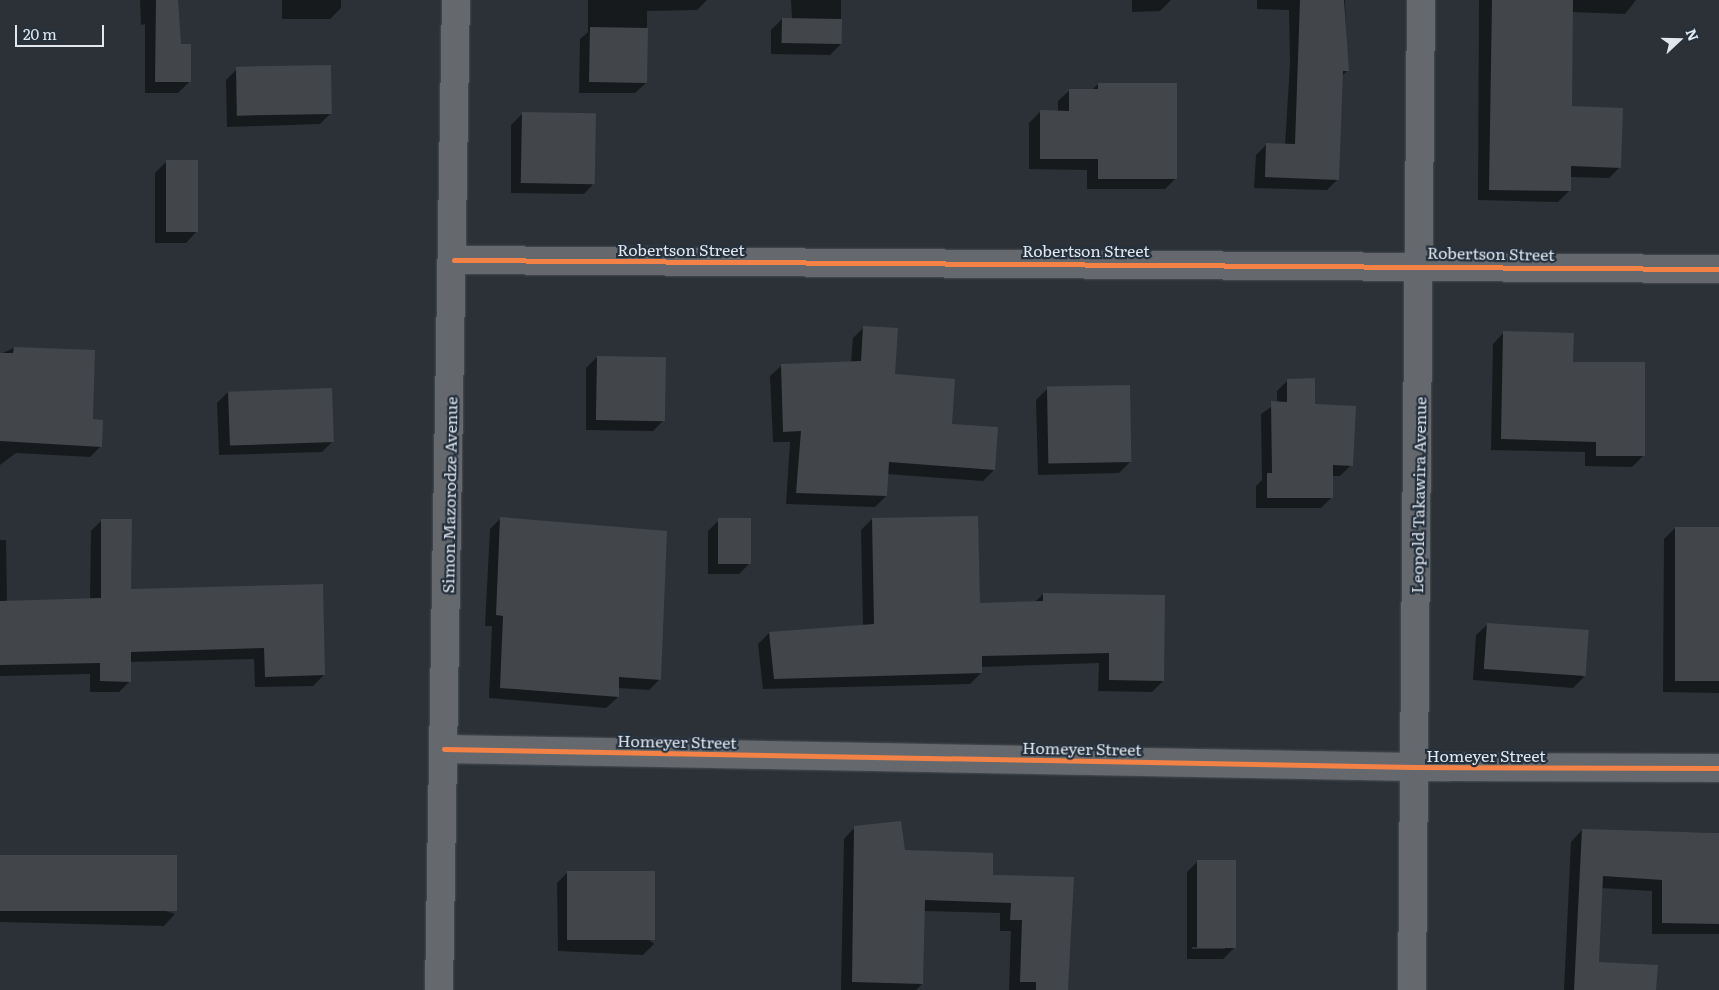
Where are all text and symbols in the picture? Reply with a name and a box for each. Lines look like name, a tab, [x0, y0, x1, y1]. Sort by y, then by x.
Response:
scale bar	[18, 15, 106, 47]
north arrow	[1654, 15, 1704, 65]
text: 20 m	[23, 22, 57, 45]
text: N	[1682, 26, 1704, 44]
street label: Robertson Street	[617, 239, 745, 259]
street label: Robertson Street	[1022, 240, 1150, 260]
street label: Robertson Street	[1427, 242, 1555, 264]
street label: Simon Mazorodze Avenue	[438, 396, 460, 594]
street label: Leopold Takawira Avenue	[1407, 397, 1429, 593]
street label: Homeyer Street	[617, 730, 737, 752]
street label: Homeyer Street	[1022, 737, 1142, 759]
street label: Homeyer Street	[1426, 745, 1546, 765]

